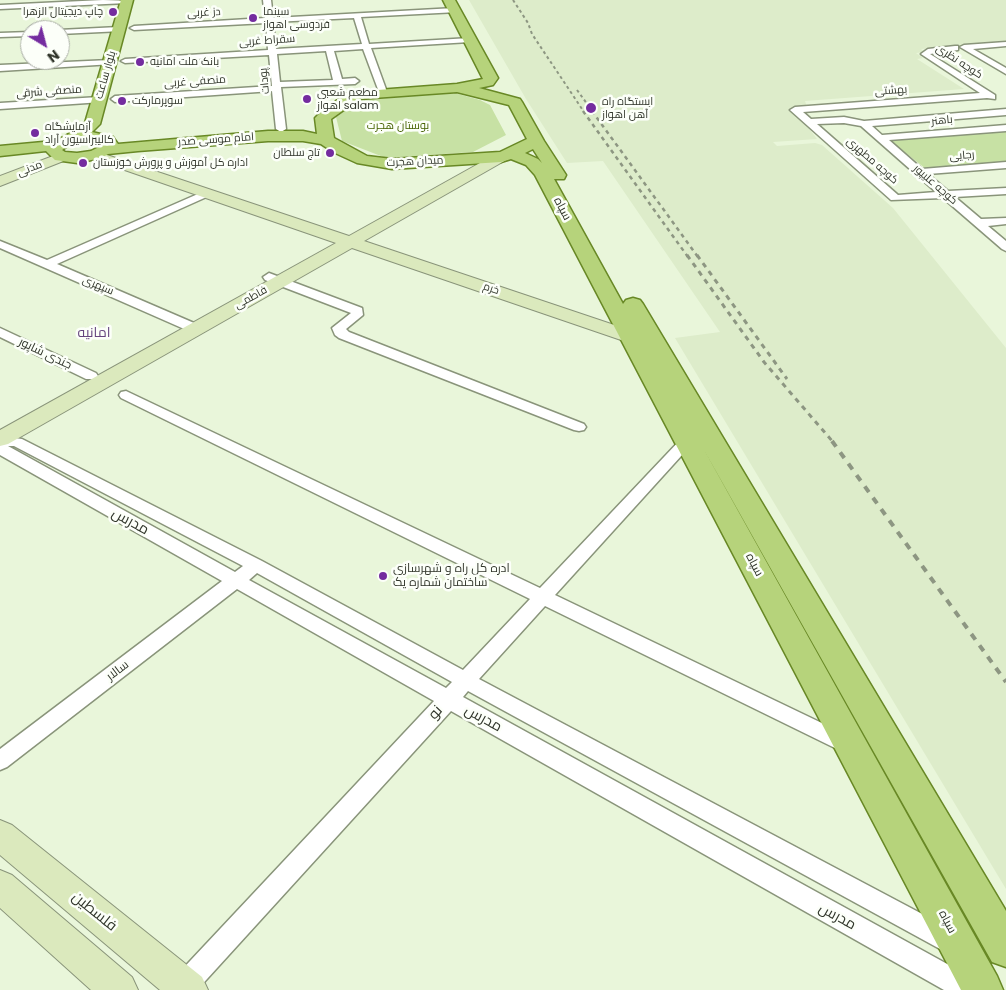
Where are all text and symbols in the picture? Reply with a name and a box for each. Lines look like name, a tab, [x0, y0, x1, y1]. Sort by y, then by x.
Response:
place label: چاپ دیجیتال الزهرا	[23, 5, 103, 19]
place label: سینما فردوسی اهواز	[263, 5, 330, 31]
marker: چاپ دیجیتال الزهرا	[107, 6, 119, 18]
street label: دز غربی	[187, 6, 221, 20]
marker: سینما فردوسی اهواز	[247, 12, 259, 24]
north arrow	[20, 20, 70, 70]
street label: سقراط غربی	[239, 32, 295, 50]
street label: کوچه نظری	[933, 42, 985, 82]
text: N	[43, 45, 64, 67]
street label: بلوار ساعت	[93, 49, 119, 101]
place label: بانک ملت امانیه	[150, 55, 219, 69]
marker: بانک ملت امانیه	[134, 56, 146, 68]
street label: پودات	[257, 67, 273, 95]
street label: منصفی غربی	[164, 73, 226, 91]
street label: منصفی شرقی	[16, 83, 82, 101]
street label: بهشتی	[874, 83, 908, 99]
place label: مطعم شعبي اهواز salam	[317, 86, 379, 112]
marker: مطعم شعبي اهواز salam	[301, 93, 313, 105]
place label: سوپرمارکت	[132, 94, 183, 108]
marker: سوپرمارکت	[116, 95, 128, 107]
place label: ایستگاه راه آهن اهواز	[602, 95, 653, 121]
marker: ایستگاه راه آهن اهواز	[584, 101, 598, 115]
street label: باهنر	[931, 113, 953, 129]
park label: بوستان هجرت	[367, 119, 429, 133]
place label: آزمایشگاه کالیبراسیون آراد	[45, 120, 114, 146]
marker: آزمایشگاه کالیبراسیون آراد	[29, 127, 41, 139]
street label: امام موسی صدر	[178, 131, 254, 149]
street label: کوچه مطهری	[843, 135, 901, 187]
place label: تاج سلطان	[273, 146, 320, 160]
marker: تاج سلطان	[324, 147, 336, 159]
street label: رجایی	[949, 148, 975, 164]
street label: میدان هجرت	[386, 154, 444, 170]
place label: اداره کل آموزش و پرورش خوزستان	[93, 156, 248, 170]
marker: اداره کل آموزش و پرورش خوزستان	[77, 157, 89, 169]
street label: مدنی	[16, 158, 44, 180]
street label: کوچه علیپور	[910, 162, 960, 208]
street label: سپاه	[550, 195, 574, 223]
street label: سپهری	[80, 274, 116, 298]
street label: خرم	[481, 280, 501, 298]
street label: فاطمی	[232, 284, 270, 312]
district label: امانیه	[78, 325, 110, 341]
street label: جندی شاپور	[16, 335, 74, 373]
street label: مدرس	[108, 504, 152, 540]
street label: سپاه	[742, 551, 766, 579]
place label: ادره کل راه و شهرسازی ساختمان شماره یک	[393, 562, 510, 590]
marker: ادره کل راه و شهرسازی ساختمان شماره یک	[377, 570, 389, 582]
street label: سالار	[104, 658, 132, 684]
street label: مدرس	[461, 701, 505, 737]
street label: نو	[425, 702, 447, 724]
street label: فلسطین	[68, 888, 120, 936]
street label: مدرس	[815, 899, 859, 935]
street label: سپاه	[935, 908, 959, 936]

